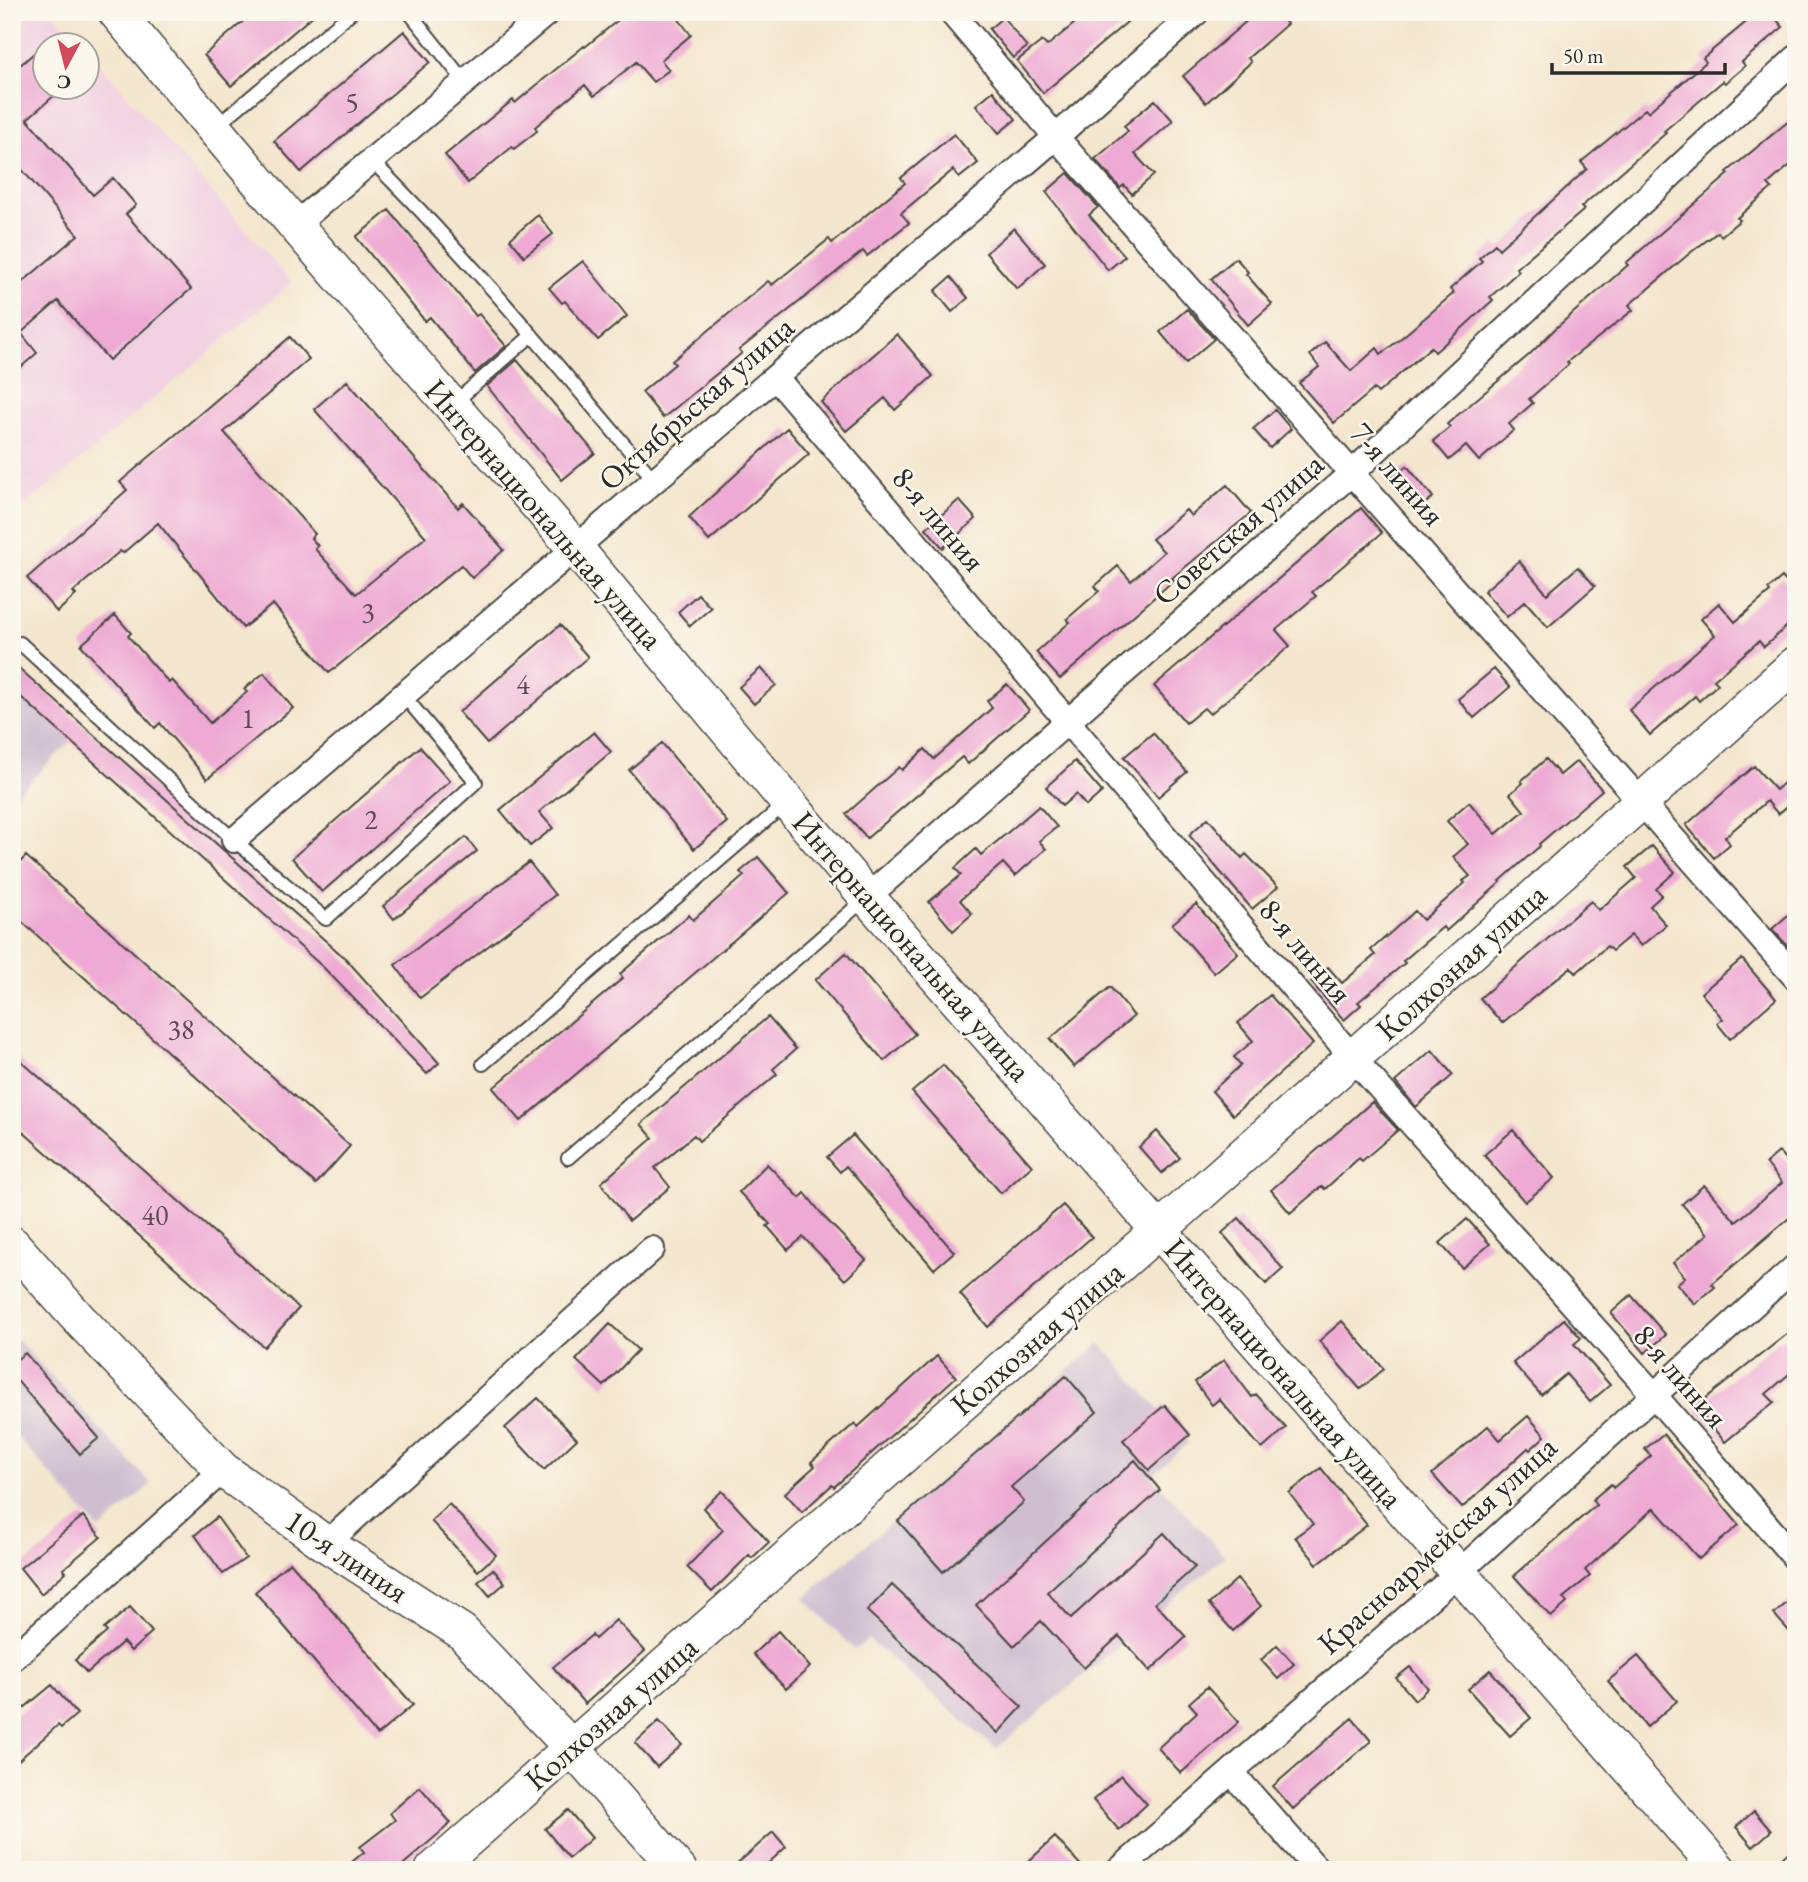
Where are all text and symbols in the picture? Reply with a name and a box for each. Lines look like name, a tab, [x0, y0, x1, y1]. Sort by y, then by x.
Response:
north arrow	[32, 32, 102, 102]
scale bar	[1552, 32, 1726, 76]
text: 50 m	[1563, 42, 1604, 69]
text: С	[56, 69, 72, 96]
house number: 5	[345, 84, 359, 120]
street label: Октябрьская улица	[589, 306, 803, 500]
street label: Интернациональная улица	[415, 370, 673, 658]
street label: 7-я линия	[1341, 413, 1455, 535]
street label: Советская улица	[1144, 443, 1332, 615]
street label: 8-я линия	[883, 458, 995, 580]
house number: 3	[361, 594, 375, 630]
house number: 4	[516, 666, 530, 702]
house number: 1	[241, 700, 255, 736]
house number: 2	[364, 801, 378, 837]
street label: Интернациональная улица	[783, 802, 1041, 1090]
street label: Колхозная улица	[1367, 874, 1556, 1050]
street label: 8-я линия	[1250, 890, 1362, 1012]
house number: 38	[168, 1011, 194, 1047]
house number: 40	[142, 1197, 168, 1233]
street label: Интернациональная улица	[1155, 1229, 1413, 1517]
street label: Колхозная улица	[942, 1251, 1133, 1425]
street label: 8-я линия	[1624, 1315, 1738, 1437]
street label: Красноармейская улица	[1308, 1426, 1566, 1664]
street label: 10-я линия	[277, 1499, 417, 1613]
street label: Колхозная улица	[516, 1626, 707, 1800]

